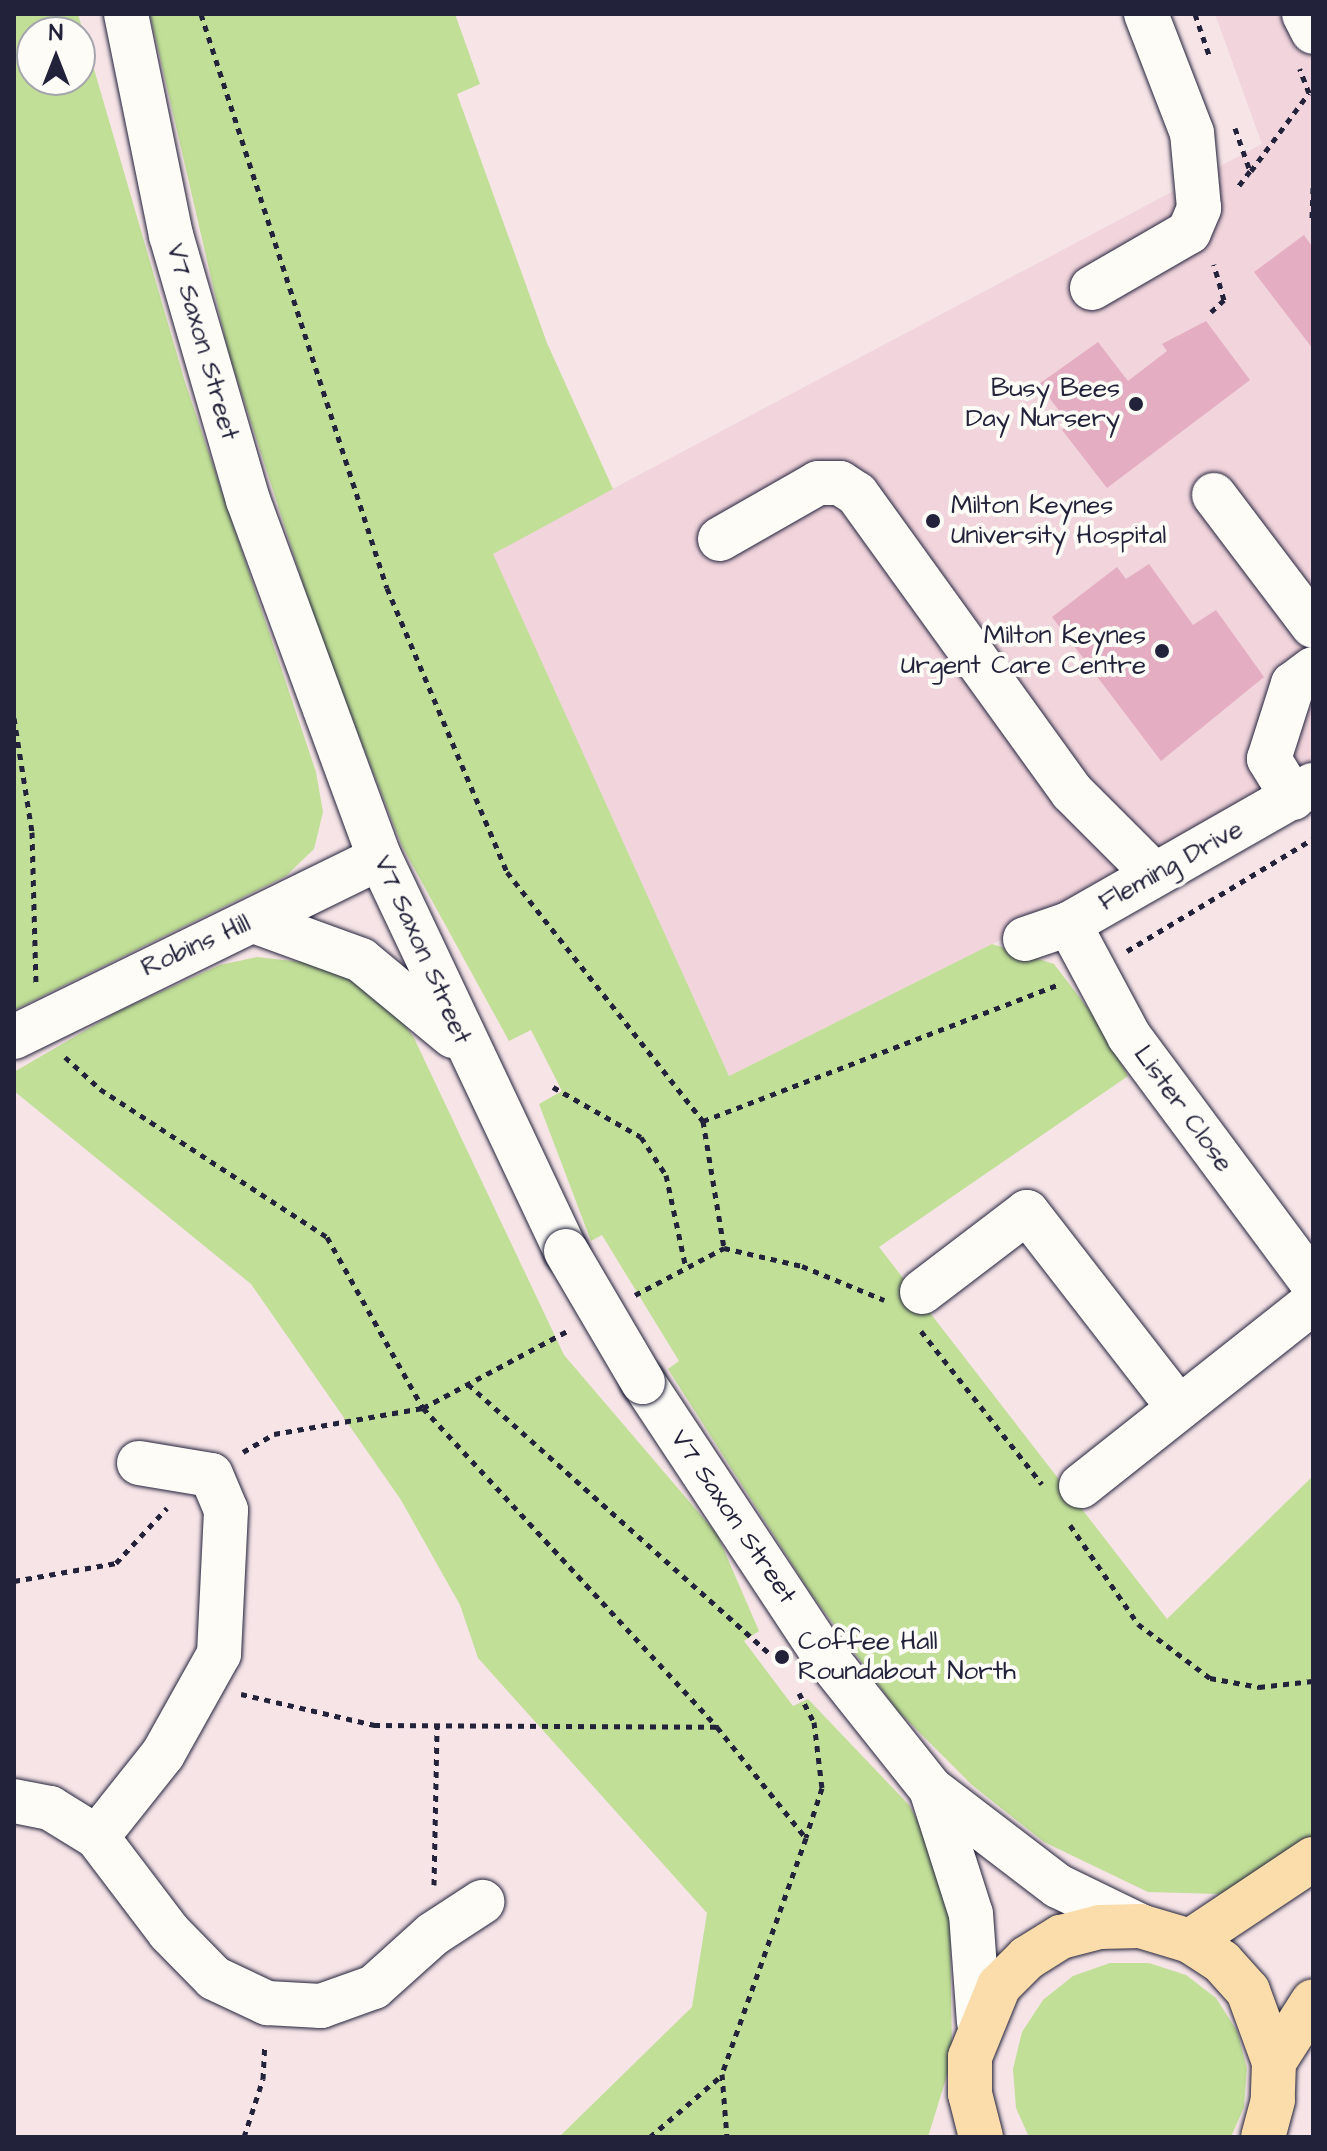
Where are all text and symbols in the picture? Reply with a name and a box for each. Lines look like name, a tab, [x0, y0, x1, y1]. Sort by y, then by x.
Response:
north arrow	[16, 16, 96, 96]
text: N	[49, 18, 63, 49]
street label: V7 Saxon Street	[159, 240, 245, 444]
place label: Busy Bees Day Nursery	[966, 373, 1120, 434]
marker: Busy Bees Day Nursery	[1127, 395, 1145, 413]
place label: Milton Keynes University Hospital	[951, 490, 1166, 552]
marker: Milton Keynes University Hospital	[922, 510, 944, 532]
place label: Milton Keynes Urgent Care Centre	[901, 620, 1146, 682]
marker: Milton Keynes Urgent Care Centre	[1153, 642, 1171, 660]
street label: Fleming Drive	[1094, 814, 1248, 918]
street label: V7 Saxon Street	[366, 851, 478, 1049]
street label: Robins Hill	[137, 908, 255, 984]
street label: Lister Close	[1127, 1040, 1239, 1178]
street label: V7 Saxon Street	[663, 1424, 803, 1610]
place label: Coffee Hall Roundabout North	[798, 1626, 1016, 1688]
marker: Coffee Hall Roundabout North	[773, 1648, 791, 1666]

